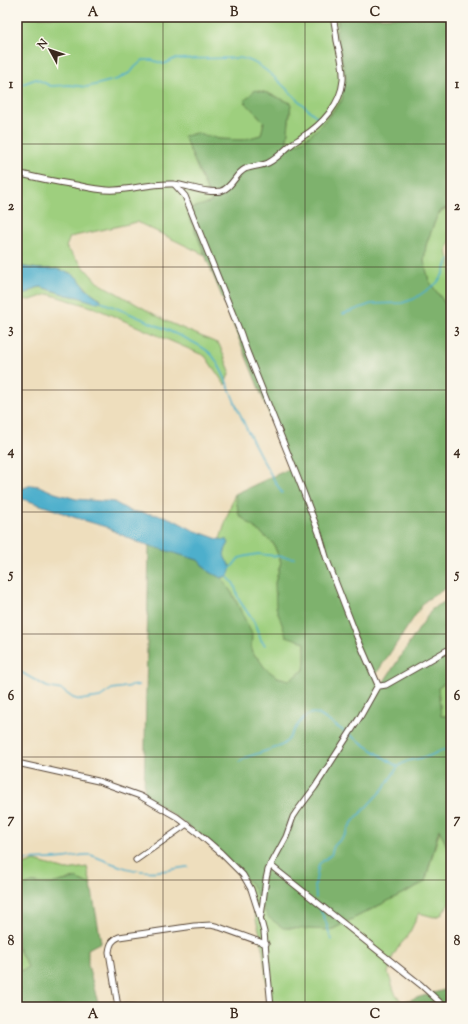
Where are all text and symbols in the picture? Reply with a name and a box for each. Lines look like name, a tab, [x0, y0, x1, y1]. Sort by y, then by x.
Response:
text: A	[88, 4, 99, 22]
text: B	[230, 4, 239, 22]
text: C	[370, 4, 380, 22]
north arrow	[30, 30, 70, 70]
text: N	[34, 36, 52, 53]
text: 1	[9, 76, 14, 94]
text: 1	[455, 76, 460, 94]
text: 2	[8, 198, 15, 216]
text: 2	[454, 198, 461, 216]
text: 3	[8, 321, 14, 339]
text: 3	[454, 321, 460, 339]
text: 4	[7, 443, 15, 461]
text: 4	[453, 443, 461, 461]
text: 5	[8, 566, 14, 584]
text: 5	[454, 566, 460, 584]
text: 6	[8, 688, 15, 706]
text: 6	[454, 688, 461, 706]
text: 7	[8, 811, 15, 829]
text: 7	[454, 811, 461, 829]
text: 8	[8, 933, 15, 951]
text: 8	[454, 933, 461, 951]
text: A	[88, 1006, 99, 1024]
text: B	[230, 1006, 239, 1024]
text: C	[370, 1006, 380, 1024]

